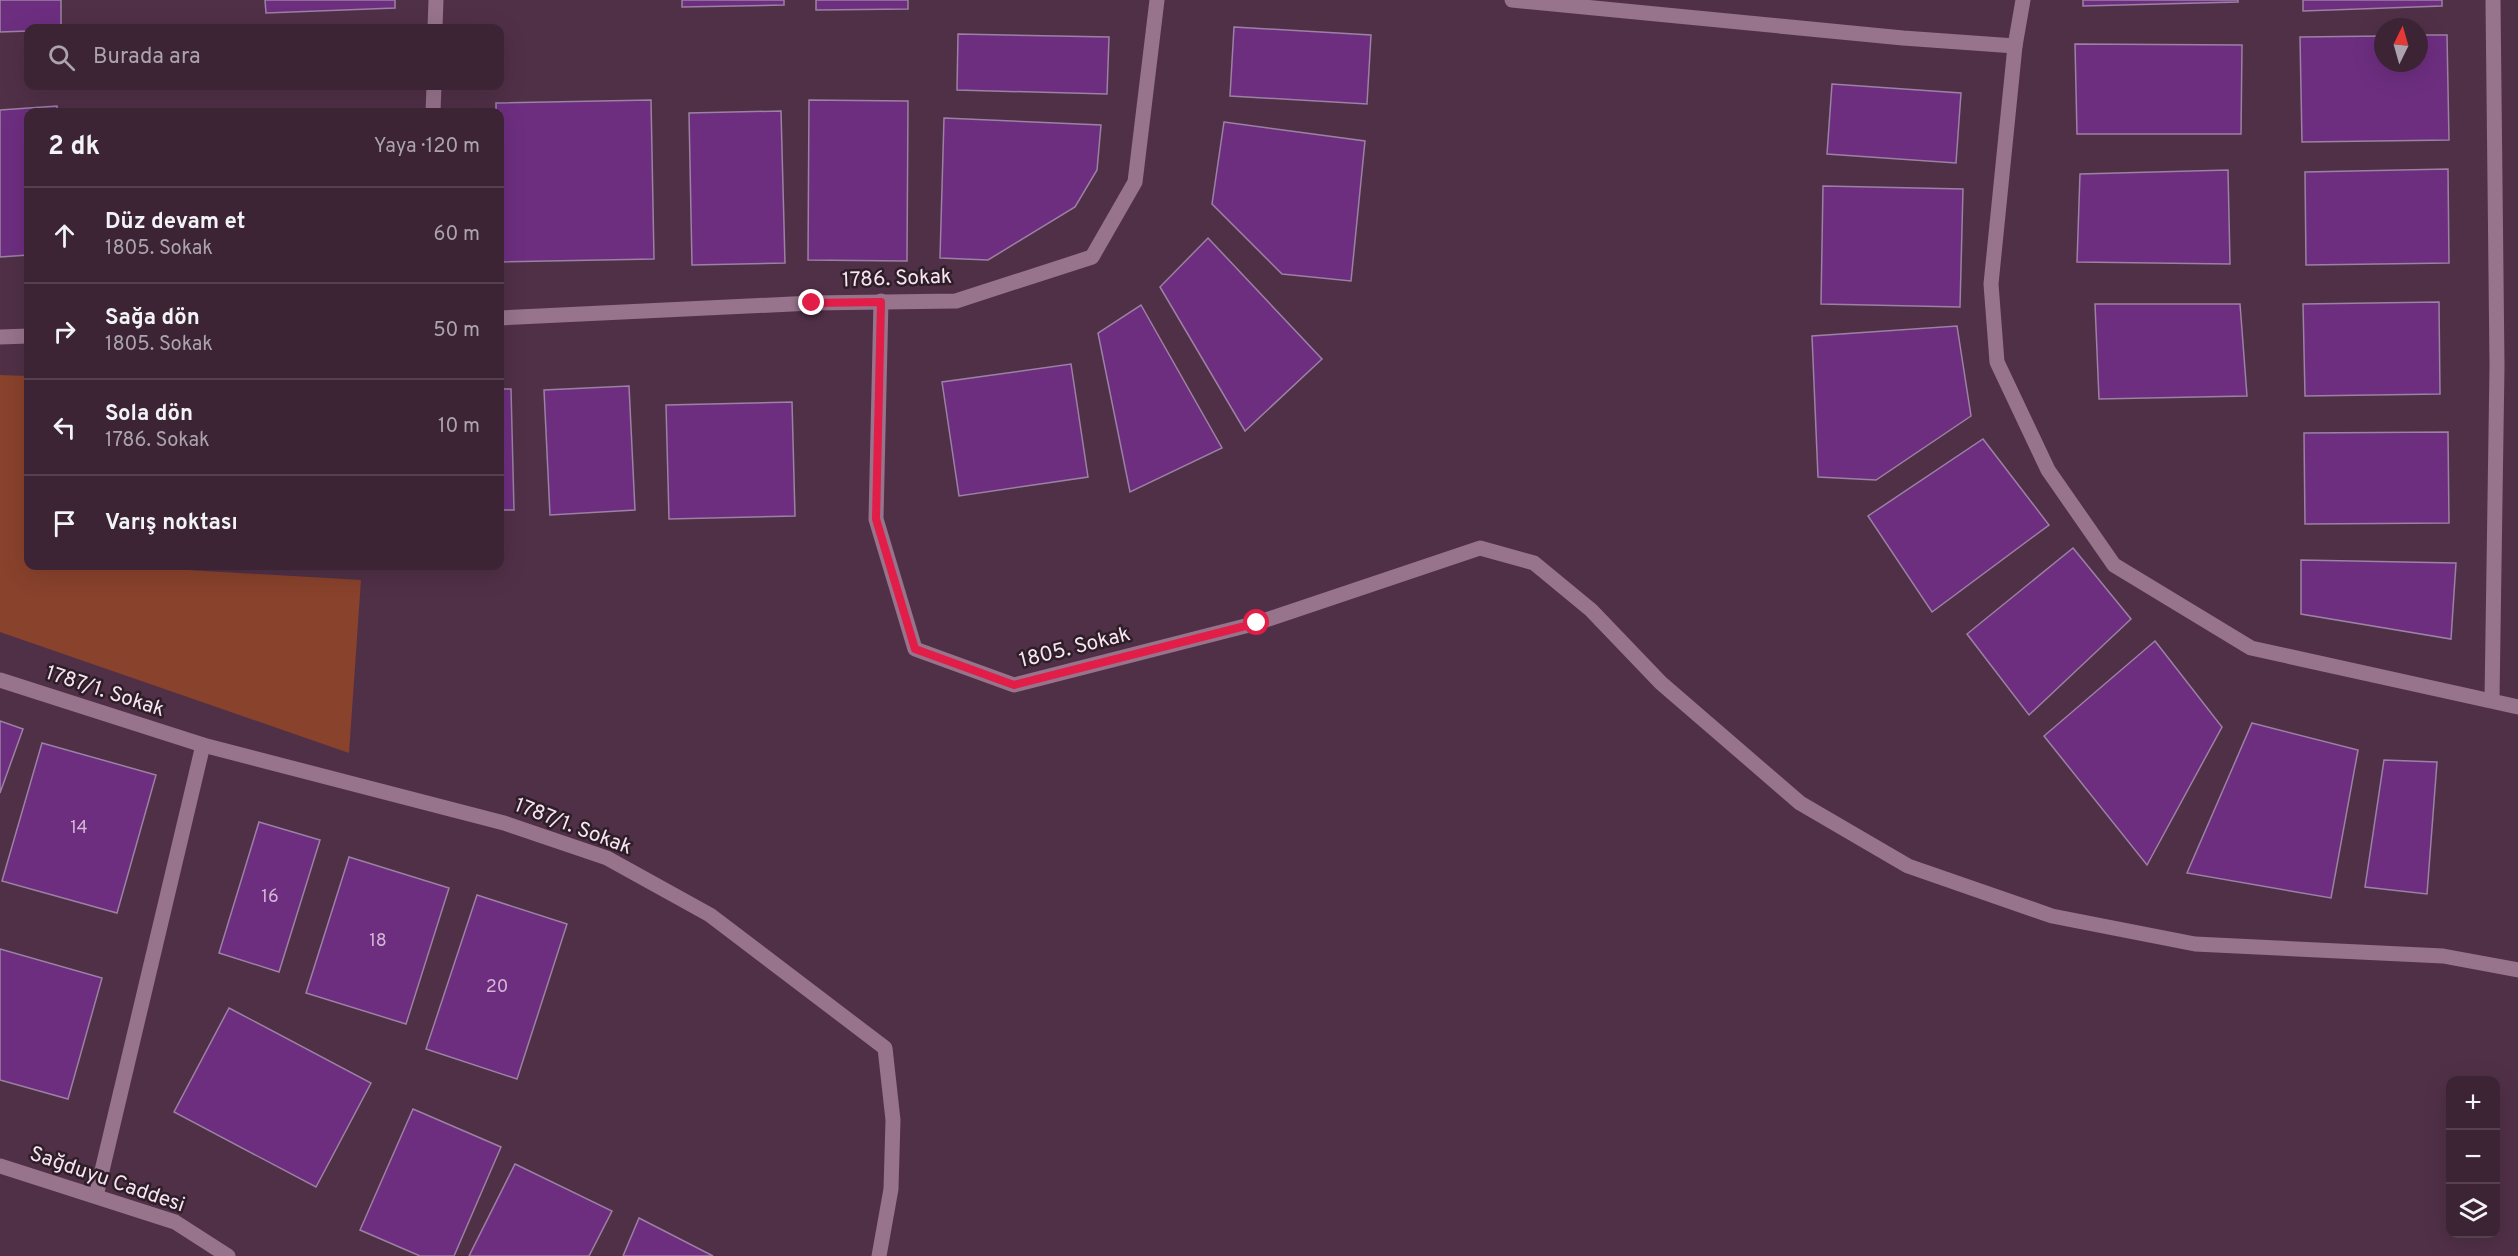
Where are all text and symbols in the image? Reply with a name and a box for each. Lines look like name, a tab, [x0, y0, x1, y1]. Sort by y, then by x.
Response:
north arrow	[2374, 18, 2428, 72]
search box	[24, 24, 504, 90]
icon: search	[45, 41, 78, 74]
text: Burada ara	[93, 44, 201, 71]
text: 2 dk	[48, 131, 100, 164]
text: Yaya · 120 m	[374, 134, 480, 160]
text: Düz devam et	[105, 209, 245, 236]
icon: ahead	[48, 219, 81, 252]
text: 60 m	[434, 222, 480, 248]
text: 1805. Sokak	[105, 236, 213, 262]
street label: 1786. Sokak	[842, 264, 952, 294]
route end	[798, 289, 824, 315]
text: Sağa dön	[105, 305, 200, 332]
icon: right	[48, 315, 81, 348]
text: 50 m	[433, 318, 480, 344]
text: 1805. Sokak	[105, 332, 213, 358]
text: Sola dön	[105, 401, 193, 428]
icon: left	[48, 411, 81, 444]
text: 10 m	[438, 414, 480, 440]
text: 1786. Sokak	[105, 428, 210, 454]
icon: arrive	[48, 507, 81, 540]
text: Varış noktası	[105, 510, 238, 537]
route start	[1243, 609, 1269, 635]
street label: 1805. Sokak	[1017, 621, 1133, 675]
street label: 1787/1. Sokak	[42, 660, 168, 724]
street label: 1787/1. Sokak	[510, 792, 636, 862]
house number: 14	[70, 817, 88, 840]
house number: 16	[261, 886, 279, 909]
house number: 18	[369, 930, 387, 953]
house number: 20	[486, 976, 508, 999]
map controls	[2446, 1076, 2500, 1238]
button: +	[2446, 1076, 2500, 1130]
button: −	[2446, 1130, 2500, 1184]
street label: Sağduyu Caddesi	[26, 1141, 188, 1219]
button: layers	[2446, 1184, 2500, 1238]

